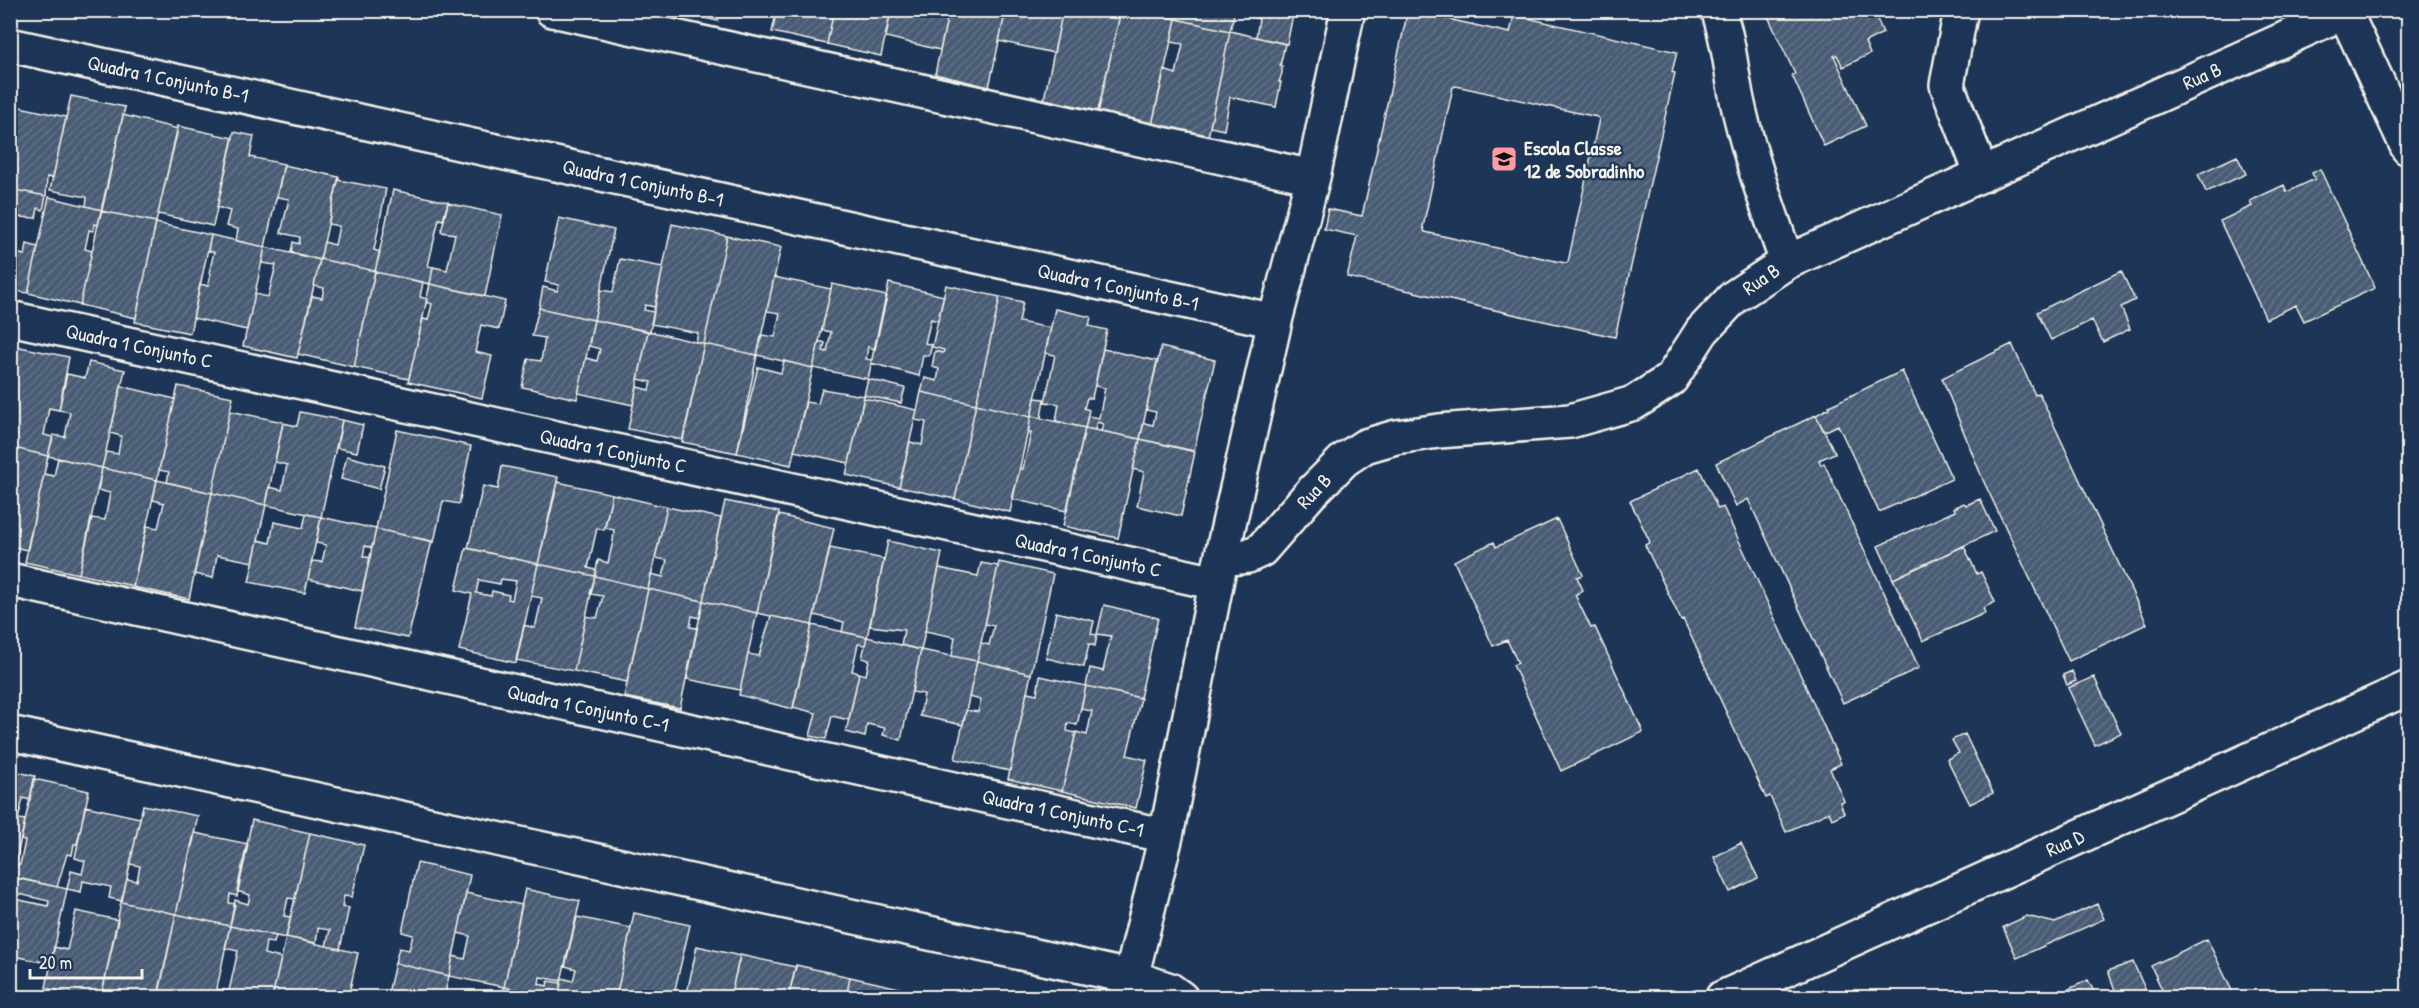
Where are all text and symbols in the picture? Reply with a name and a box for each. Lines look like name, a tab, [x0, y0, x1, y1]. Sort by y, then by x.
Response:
street label: Quadra 1 Conjunto B-1	[85, 48, 251, 109]
street label: Rua B	[2178, 55, 2225, 96]
place label: Escola Classe 12 de Sobradinho	[1524, 134, 1644, 184]
school or university icon: Escola Classe 12 de Sobradinho	[1489, 144, 1519, 174]
street label: Quadra 1 Conjunto B-1	[560, 152, 726, 213]
street label: Quadra 1 Conjunto B-1	[1035, 256, 1201, 317]
street label: Rua B	[1737, 256, 1785, 301]
street label: Quadra 1 Conjunto C	[63, 317, 215, 374]
street label: Quadra 1 Conjunto C	[537, 422, 689, 479]
street label: Rua B	[1290, 467, 1337, 514]
street label: Quadra 1 Conjunto C	[1012, 526, 1164, 583]
street label: Quadra 1 Conjunto C-1	[505, 677, 671, 738]
street label: Quadra 1 Conjunto C-1	[980, 782, 1146, 843]
street label: Rua D	[2041, 822, 2089, 863]
scale bar	[30, 942, 142, 980]
text: 20 m	[39, 950, 72, 975]

